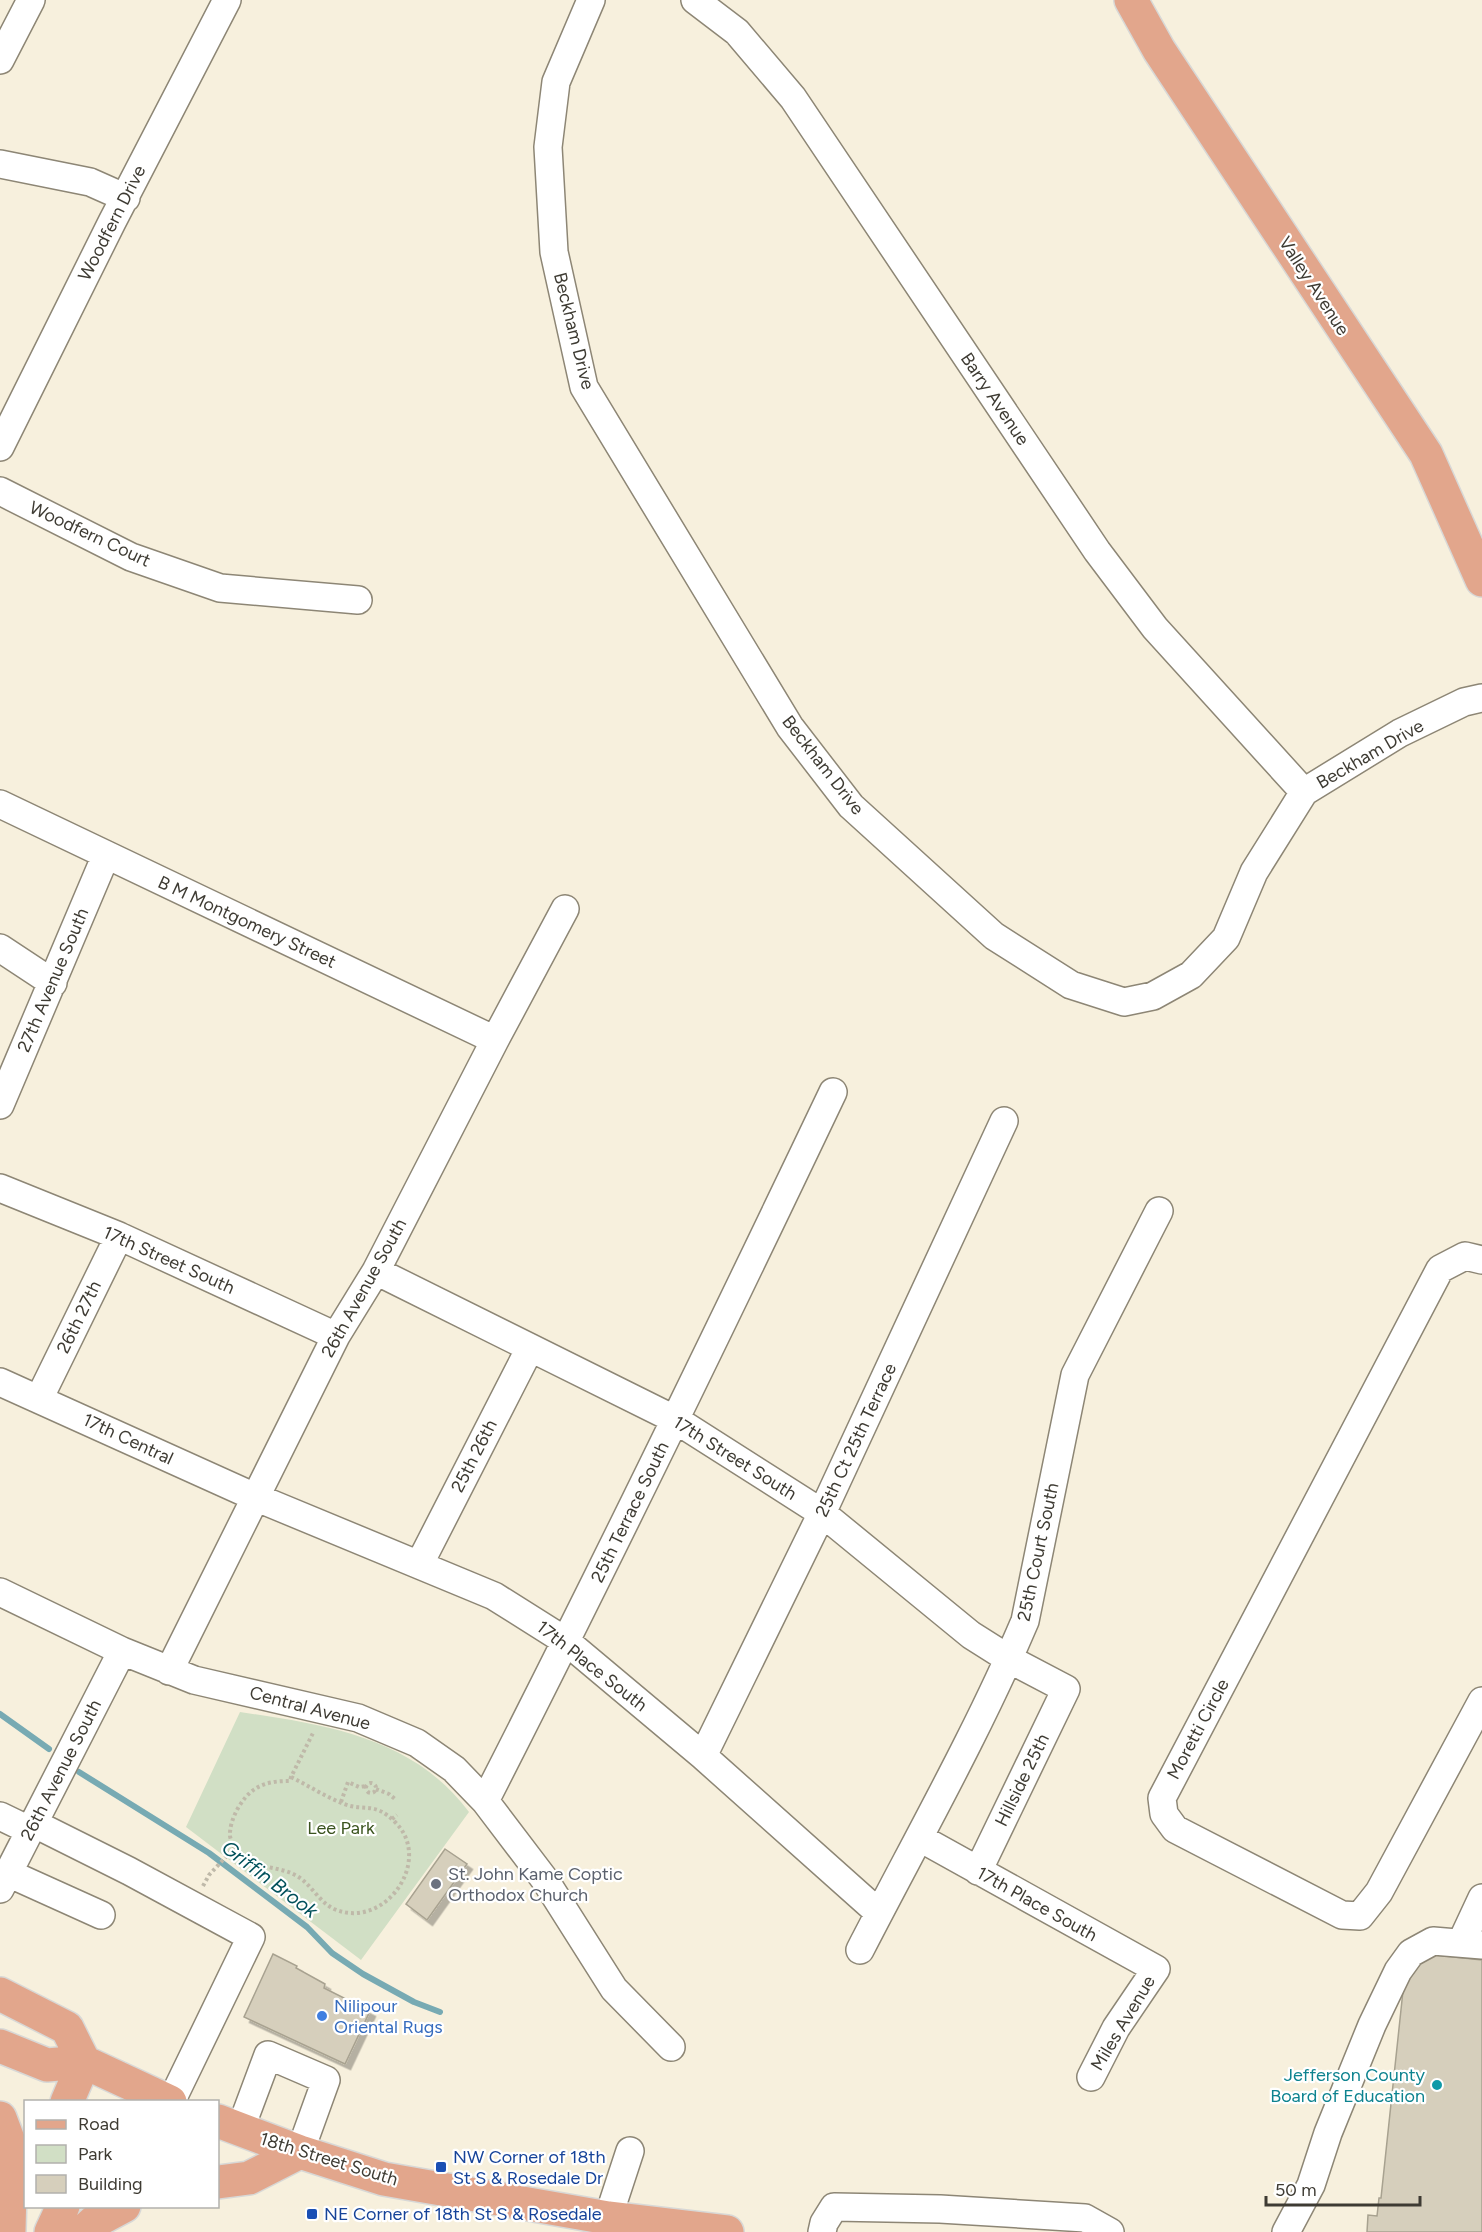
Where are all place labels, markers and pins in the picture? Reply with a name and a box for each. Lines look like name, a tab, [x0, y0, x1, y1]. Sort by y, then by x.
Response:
place label: St. John Kame Coptic Orthodox Church	[448, 1863, 623, 1906]
marker: St. John Kame Coptic Orthodox Church	[429, 1877, 443, 1891]
place label: Nilipour Oriental Rugs	[334, 1995, 443, 2038]
marker: Nilipour Oriental Rugs	[315, 2009, 329, 2023]
place label: Jefferson County Board of Education	[1270, 2064, 1426, 2107]
marker: Jefferson County Board of Education	[1430, 2078, 1444, 2092]
place label: NW Corner of 18th St S & Rosedale Dr	[453, 2146, 605, 2189]
marker: NW Corner of 18th St S & Rosedale Dr	[434, 2160, 448, 2174]
place label: NE Corner of 18th St S & Rosedale	[324, 2203, 602, 2225]
marker: NE Corner of 18th St S & Rosedale	[305, 2207, 319, 2221]

